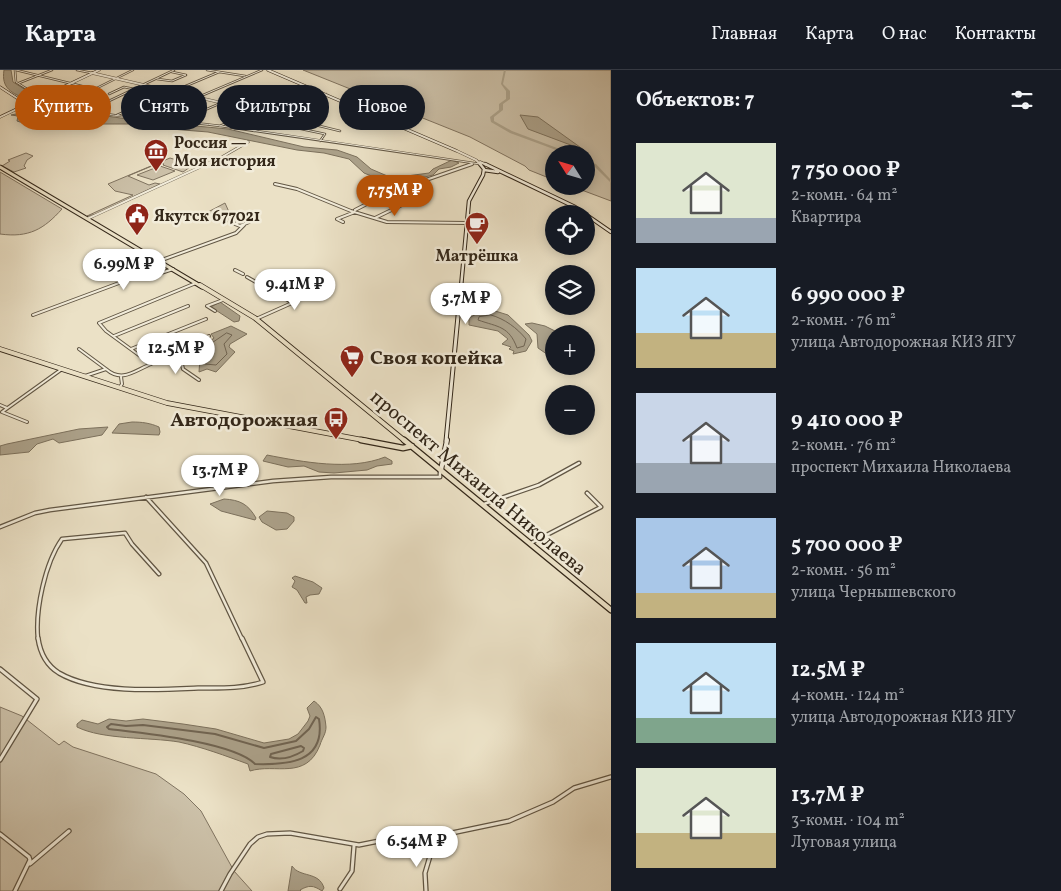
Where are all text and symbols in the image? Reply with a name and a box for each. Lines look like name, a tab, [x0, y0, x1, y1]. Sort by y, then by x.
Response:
text: Карта	[25, 18, 96, 52]
text: Главная	[711, 22, 777, 47]
text: Карта	[805, 22, 854, 47]
text: О нас	[882, 22, 927, 47]
text: Контакты	[955, 22, 1036, 47]
chip: Купить	[15, 85, 111, 130]
chip: Снять	[121, 85, 207, 130]
chip: Фильтры	[217, 85, 329, 130]
chip: Новое	[339, 85, 425, 130]
text: Объектов: 7	[636, 86, 755, 115]
icon: filters	[1008, 86, 1036, 114]
place label: Россия — Моя история	[174, 133, 276, 173]
museum icon: Россия — Моя история	[143, 138, 169, 172]
north arrow	[545, 145, 595, 195]
map controls	[545, 145, 595, 435]
text: 7 750 000 ₽	[791, 156, 900, 185]
icon: home	[676, 163, 736, 223]
pin: 7.75M ₽	[349, 174, 441, 217]
text: 7.75M ₽	[367, 180, 423, 202]
text: 2-комн. · 64 m²	[791, 185, 897, 207]
public building icon: Якутск 677021	[124, 202, 150, 236]
button: locate	[545, 205, 595, 255]
place label: Якутск 677021	[154, 206, 260, 228]
text: Квартира	[791, 207, 861, 229]
cafe icon: Матрёшка	[464, 211, 490, 245]
place label: Матрёшка	[435, 246, 519, 268]
pin: 6.99M ₽	[78, 248, 170, 291]
text: 6.99M ₽	[94, 254, 154, 276]
button: layers	[545, 265, 595, 315]
pin: 9.41M ₽	[249, 268, 341, 311]
text: 9.41M ₽	[265, 274, 325, 296]
text: 6 990 000 ₽	[791, 281, 905, 310]
pin: 5.7M ₽	[425, 282, 507, 325]
text: 5.7M ₽	[441, 288, 491, 310]
icon: home	[676, 288, 736, 348]
text: 2-комн. · 76 m²	[791, 310, 896, 332]
button: +	[545, 325, 595, 375]
pin: 12.5M ₽	[130, 332, 222, 375]
text: улица Автодорожная КИЗ ЯГУ	[791, 332, 1016, 354]
text: 12.5M ₽	[148, 338, 204, 360]
supermarket icon: Своя копейка	[339, 344, 365, 378]
place label: Своя копейка	[370, 345, 503, 373]
street label: проспект Михаила Николаева	[363, 384, 592, 583]
button: −	[545, 385, 595, 435]
bus stop icon: Автодорожная	[323, 406, 349, 440]
text: 9 410 000 ₽	[791, 406, 903, 435]
place label: Автодорожная	[170, 407, 318, 435]
icon: home	[676, 413, 736, 473]
text: 2-комн. · 76 m²	[791, 435, 896, 457]
pin: 13.7M ₽	[174, 454, 266, 497]
text: проспект Михаила Николаева	[791, 457, 1011, 479]
text: 13.7M ₽	[192, 460, 248, 482]
text: 5 700 000 ₽	[791, 531, 903, 560]
icon: home	[676, 538, 736, 598]
text: 2-комн. · 56 m²	[791, 560, 896, 582]
text: улица Чернышевского	[791, 582, 956, 604]
text: 12.5M ₽	[791, 656, 865, 685]
icon: home	[676, 663, 736, 723]
text: 4-комн. · 124 m²	[791, 685, 904, 707]
text: улица Автодорожная КИЗ ЯГУ	[791, 707, 1016, 729]
text: 13.7M ₽	[791, 781, 864, 810]
icon: home	[676, 788, 736, 848]
text: 3-комн. · 104 m²	[791, 810, 905, 832]
pin: 6.54M ₽	[371, 826, 463, 868]
text: 6.54M ₽	[387, 831, 447, 853]
text: Луговая улица	[791, 832, 897, 854]

